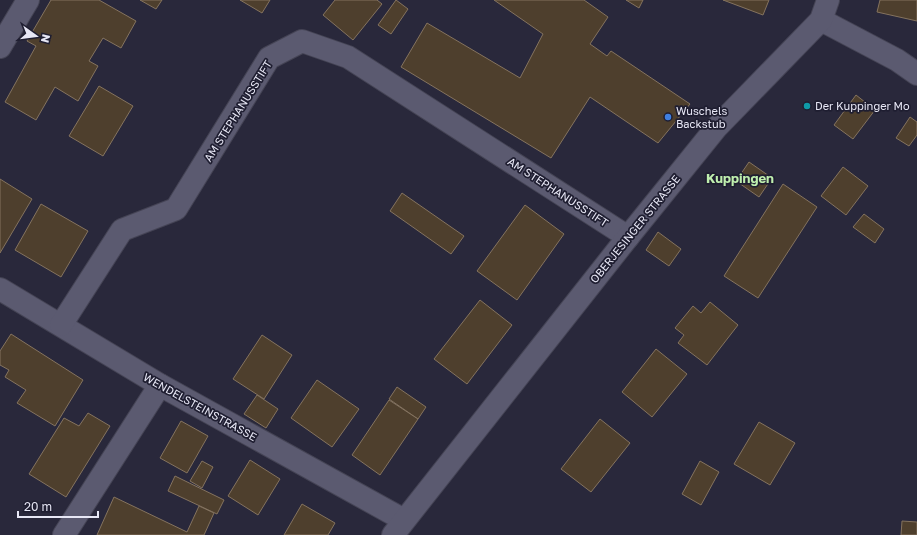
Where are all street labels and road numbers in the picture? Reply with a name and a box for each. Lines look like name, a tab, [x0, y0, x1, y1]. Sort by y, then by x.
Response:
street label: AM STEPHANUSSTIFT	[201, 57, 274, 164]
street label: AM STEPHANUSSTIFT	[506, 154, 611, 229]
street label: OBERJESINGER STRASSE	[587, 172, 682, 285]
street label: WENDELSTEINSTRASSE	[141, 370, 259, 443]

